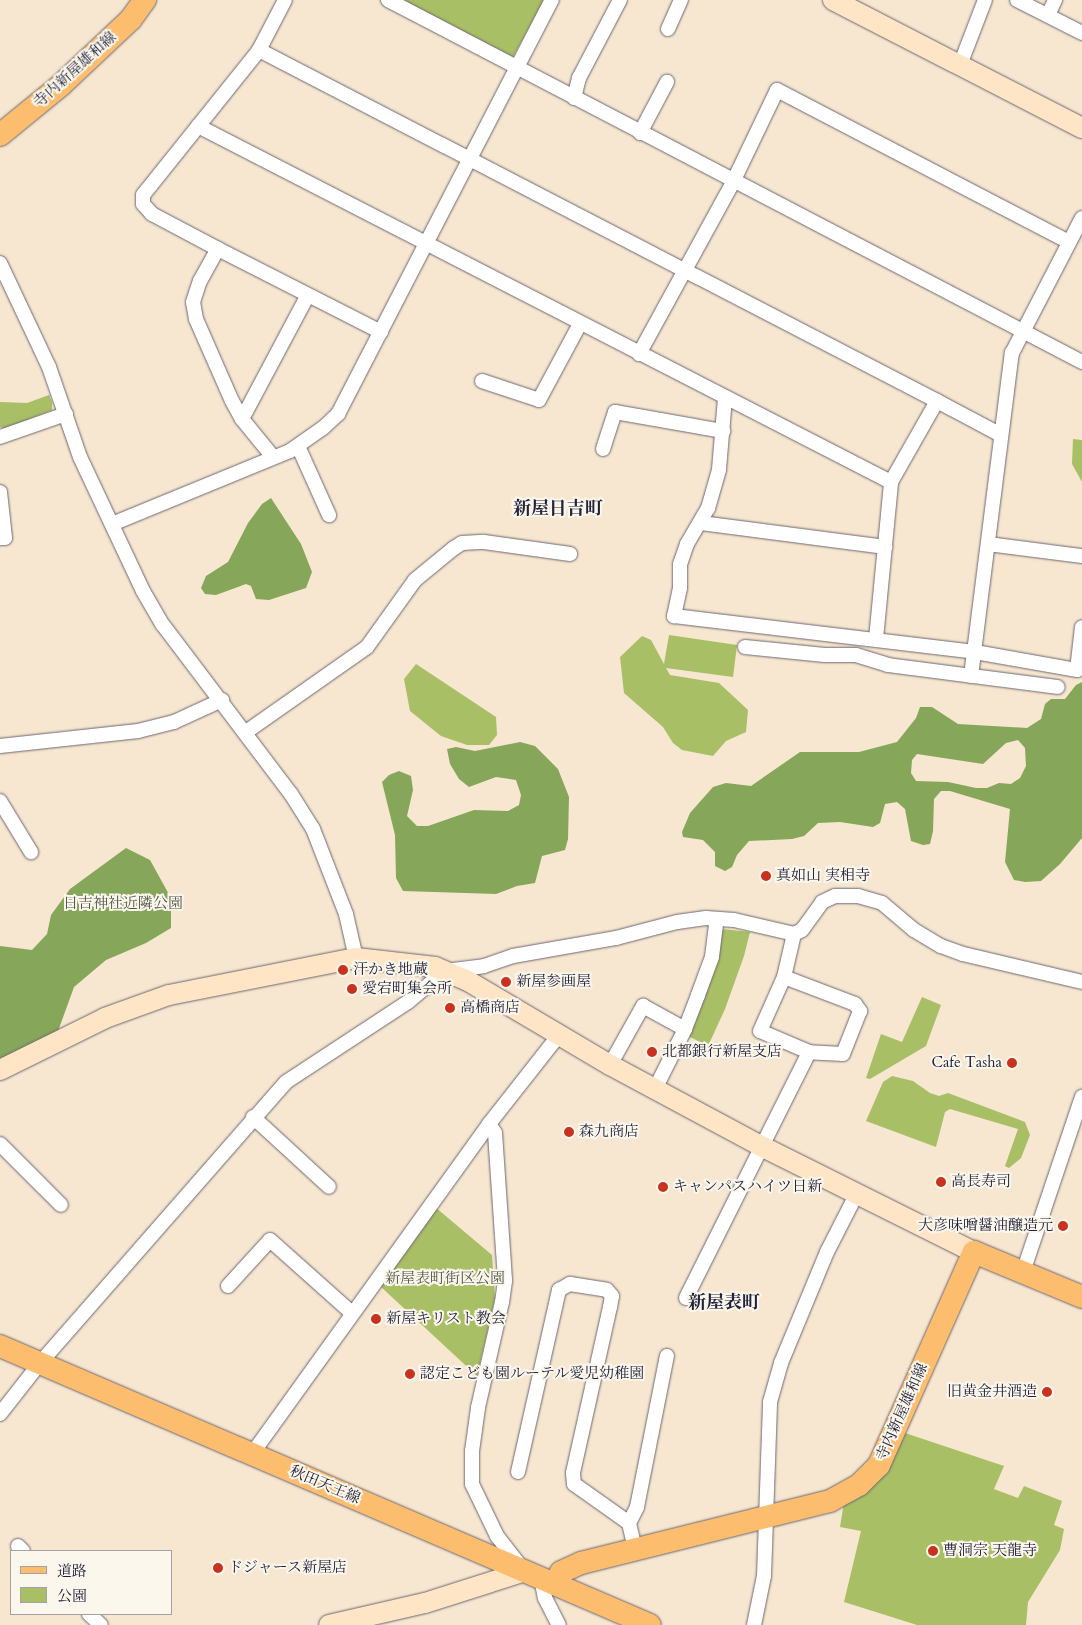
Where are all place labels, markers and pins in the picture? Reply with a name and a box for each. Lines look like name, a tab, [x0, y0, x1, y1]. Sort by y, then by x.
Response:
place label: 真如山 実相寺	[776, 867, 870, 885]
marker: 真如山 実相寺	[760, 870, 772, 882]
place label: 汗かき地蔵	[353, 961, 428, 979]
marker: 汗かき地蔵	[337, 964, 349, 976]
place label: 新屋参画屋	[516, 973, 591, 991]
marker: 新屋参画屋	[500, 976, 512, 988]
place label: 愛宕町集会所	[362, 980, 452, 998]
marker: 愛宕町集会所	[346, 983, 358, 995]
place label: 高橋商店	[460, 999, 520, 1017]
marker: 高橋商店	[444, 1002, 456, 1014]
place label: 北都銀行新屋支店	[662, 1043, 782, 1061]
marker: 北都銀行新屋支店	[646, 1046, 658, 1058]
place label: Cafe Tasha	[931, 1054, 1002, 1072]
marker: Cafe Tasha	[1006, 1057, 1018, 1069]
place label: 森九商店	[579, 1123, 639, 1141]
marker: 森九商店	[563, 1126, 575, 1138]
place label: 高長寿司	[951, 1173, 1011, 1191]
marker: 高長寿司	[935, 1176, 947, 1188]
place label: キャンパスハイツ日新	[673, 1178, 823, 1196]
marker: キャンパスハイツ日新	[657, 1181, 669, 1193]
place label: 大彦味噌醤油醸造元	[918, 1217, 1053, 1235]
marker: 大彦味噌醤油醸造元	[1057, 1220, 1069, 1232]
place label: 新屋キリスト教会	[386, 1310, 506, 1328]
marker: 新屋キリスト教会	[370, 1313, 382, 1325]
place label: 認定こども園ルーテル愛児幼稚園	[420, 1365, 645, 1383]
marker: 認定こども園ルーテル愛児幼稚園	[404, 1368, 416, 1380]
place label: 旧黄金井酒造	[947, 1383, 1037, 1401]
marker: 旧黄金井酒造	[1041, 1386, 1053, 1398]
place label: 曹洞宗 天龍寺	[943, 1542, 1037, 1560]
marker: 曹洞宗 天龍寺	[927, 1545, 939, 1557]
place label: ドジャース新屋店	[228, 1559, 348, 1577]
marker: ドジャース新屋店	[212, 1562, 224, 1574]

